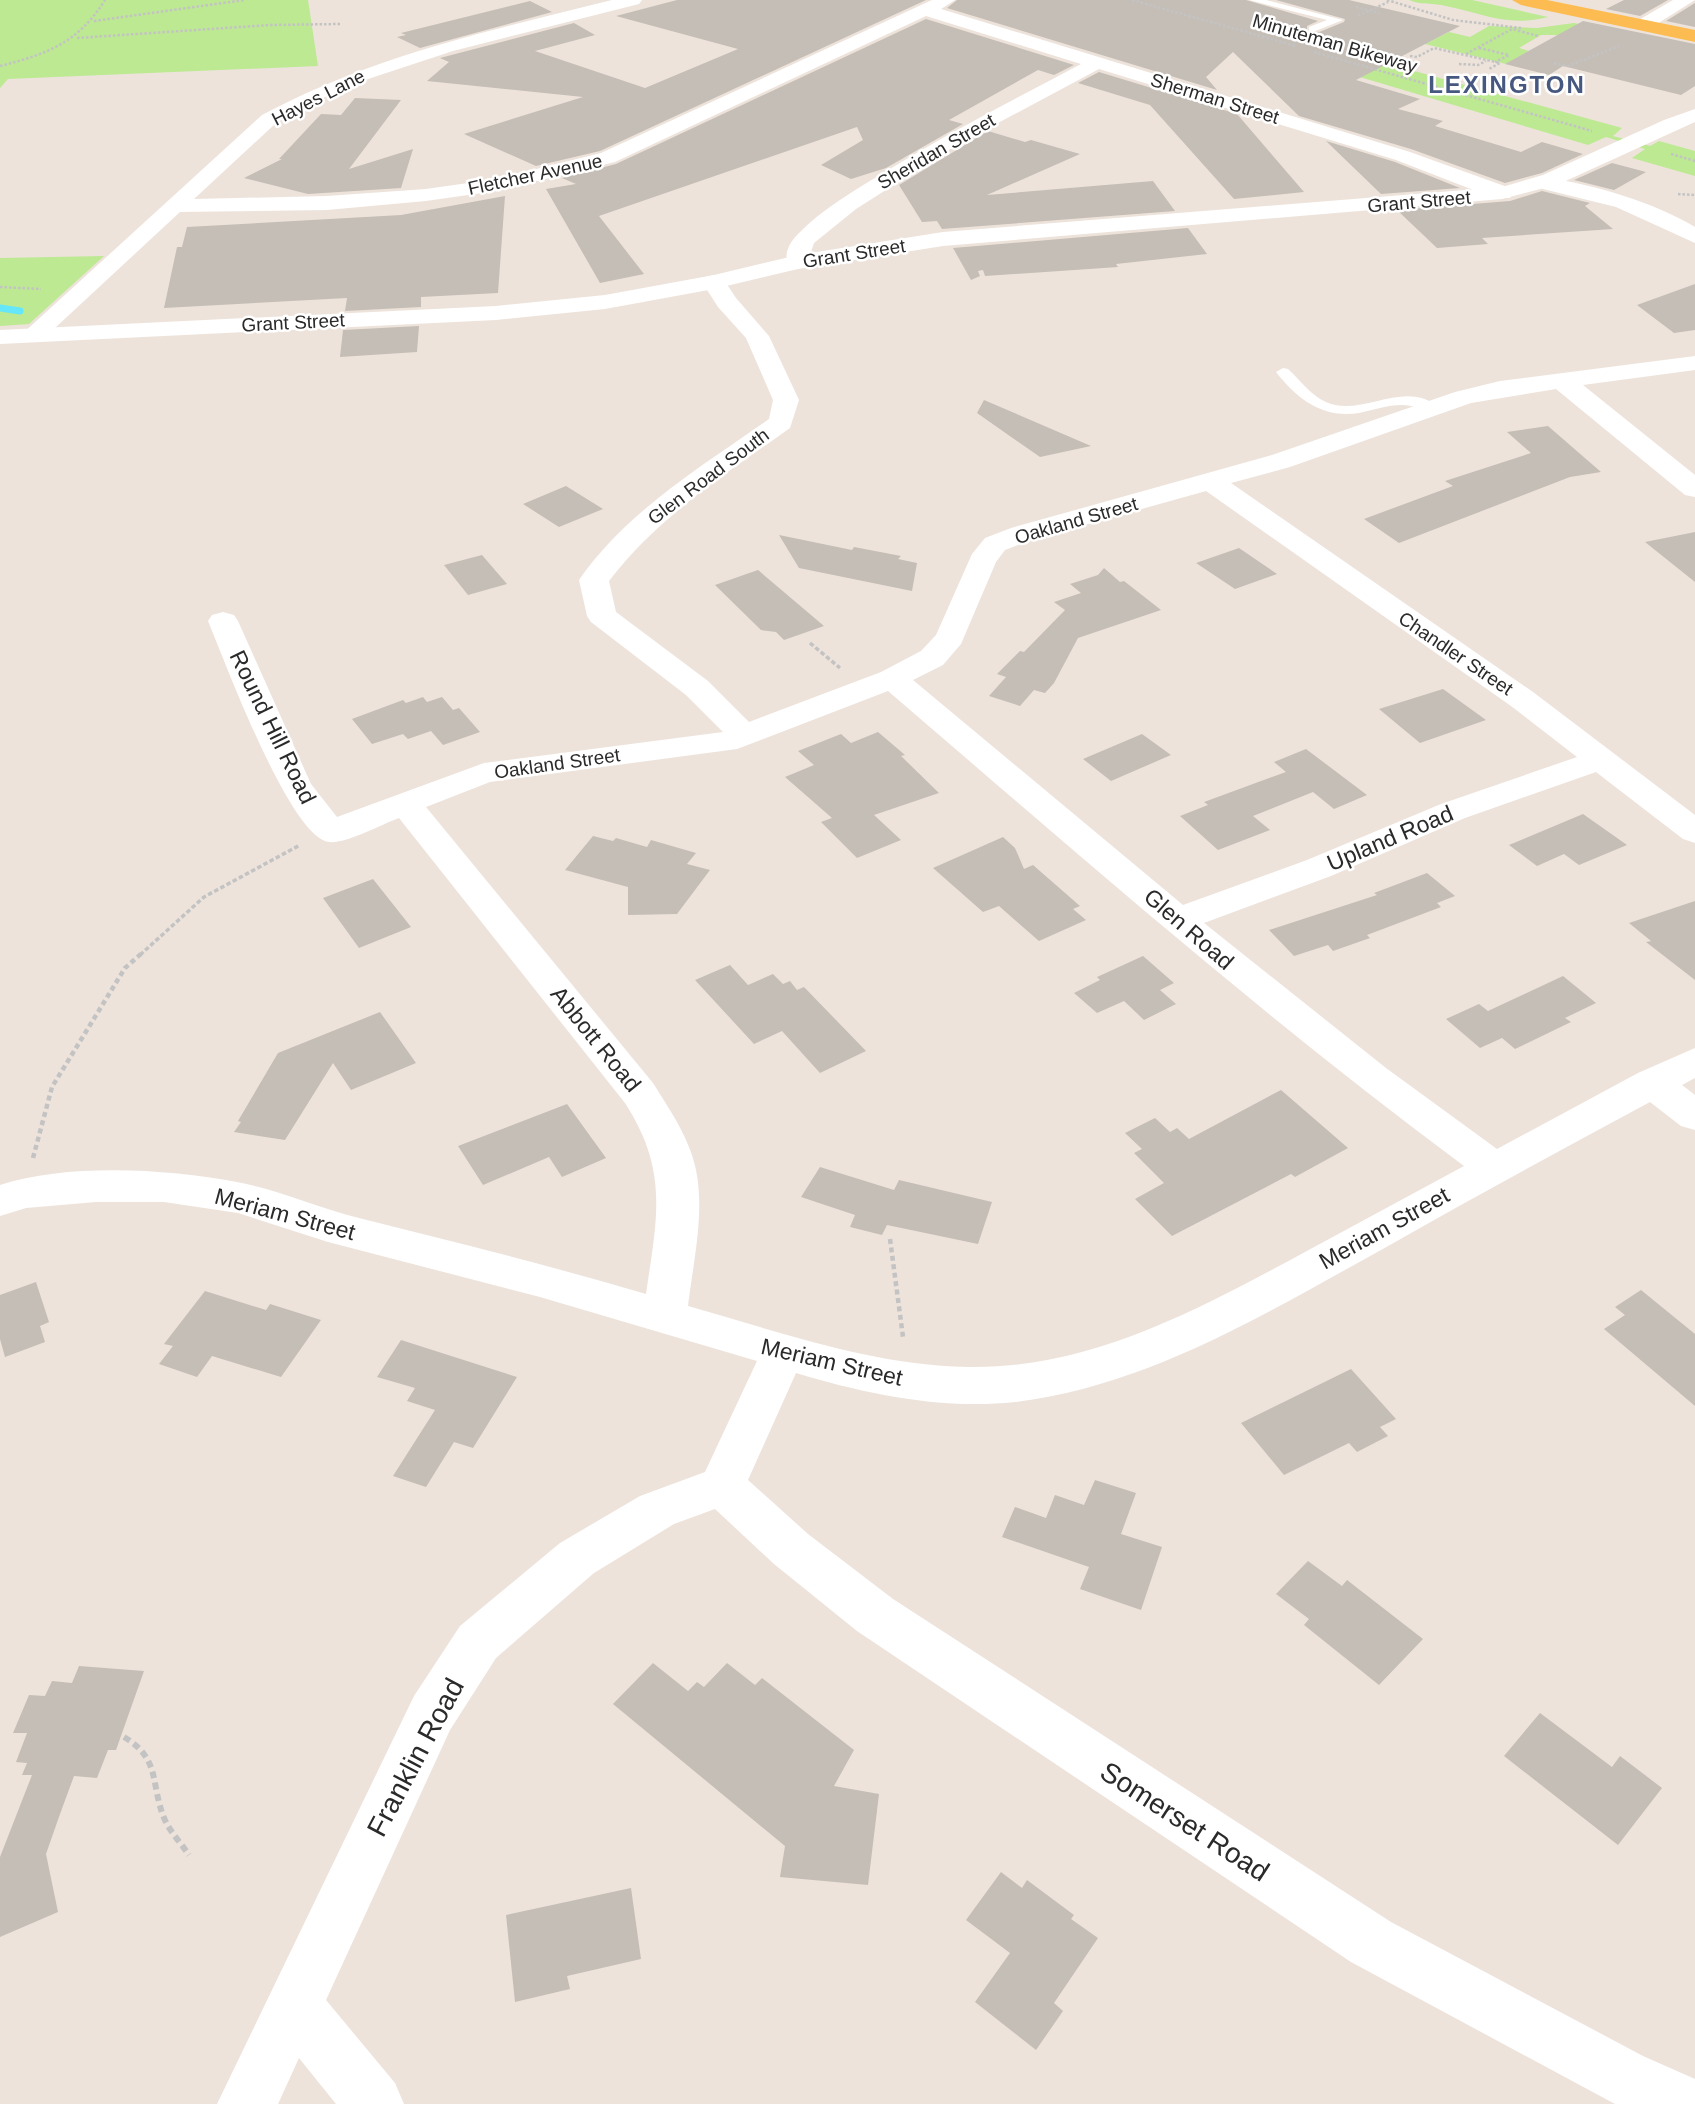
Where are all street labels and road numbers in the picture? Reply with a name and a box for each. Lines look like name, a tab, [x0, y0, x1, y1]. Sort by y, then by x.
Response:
street label: Minuteman Bikeway	[1250, 10, 1420, 77]
street label: Hayes Lane	[268, 65, 368, 130]
street label: Sherman Street	[1148, 69, 1282, 128]
street label: Sheridan Street	[874, 109, 999, 194]
street label: Fletcher Avenue	[466, 150, 604, 199]
street label: Grant Street	[1367, 186, 1472, 216]
street label: Grant Street	[801, 235, 908, 272]
street label: Grant Street	[241, 309, 346, 336]
street label: Glen Road South	[644, 424, 773, 529]
street label: Oakland Street	[1012, 493, 1141, 548]
street label: Chandler Street	[1395, 608, 1517, 700]
street label: Round Hill Road	[225, 646, 321, 808]
street label: Oakland Street	[493, 744, 622, 783]
street label: Upland Road	[1323, 800, 1457, 876]
street label: Glen Road	[1139, 883, 1239, 975]
street label: Abbott Road	[546, 981, 646, 1097]
street label: Meriam Street	[1315, 1181, 1454, 1274]
street label: Meriam Street	[212, 1183, 359, 1245]
street label: Meriam Street	[759, 1333, 906, 1391]
street label: Franklin Road	[361, 1673, 470, 1841]
street label: Somerset Road	[1095, 1755, 1275, 1887]

